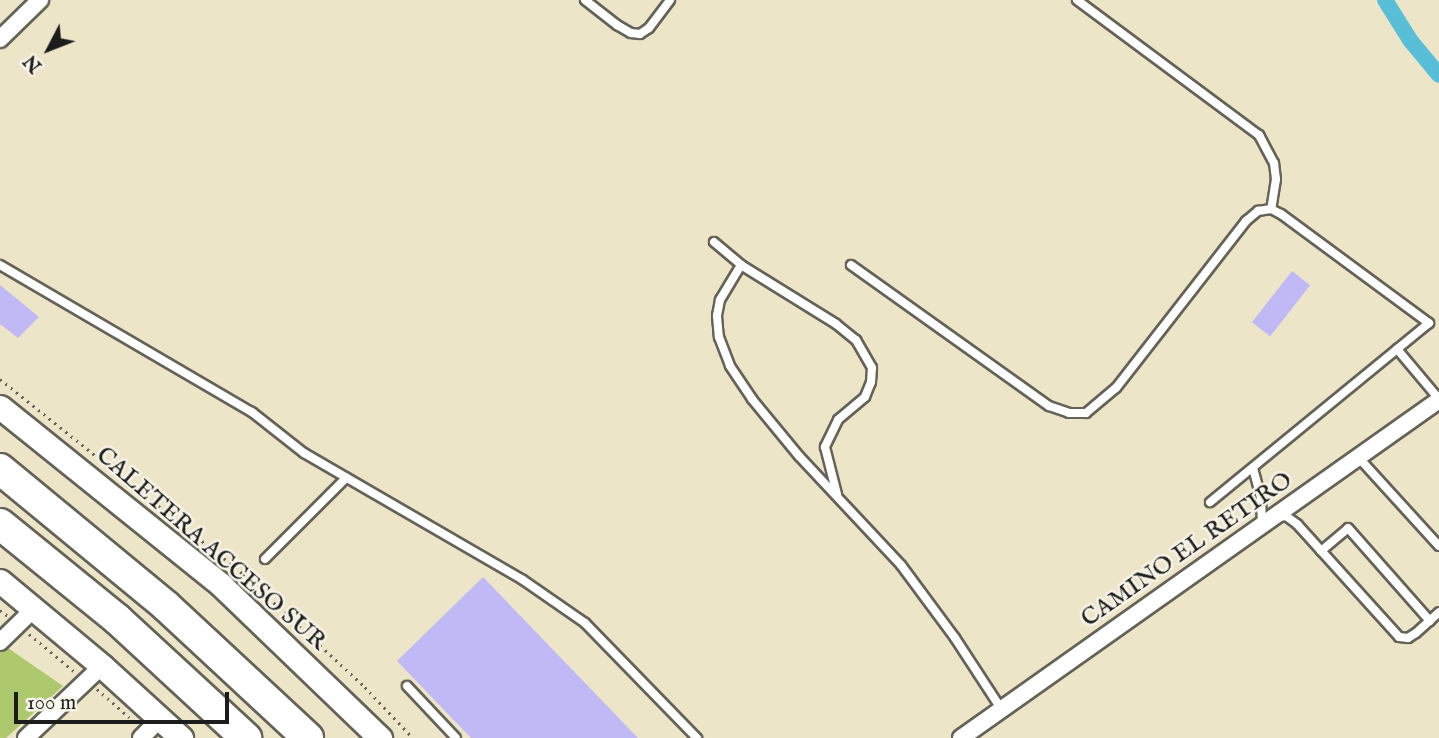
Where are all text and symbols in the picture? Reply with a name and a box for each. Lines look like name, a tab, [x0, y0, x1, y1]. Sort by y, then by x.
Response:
north arrow	[14, 14, 84, 84]
text: N	[19, 49, 48, 77]
street label: CALETERA ACCESO SUR	[90, 441, 332, 657]
street label: CAMINO EL RETIRO	[1076, 466, 1298, 634]
scale bar	[18, 678, 233, 722]
text: 100 m	[27, 690, 76, 717]

